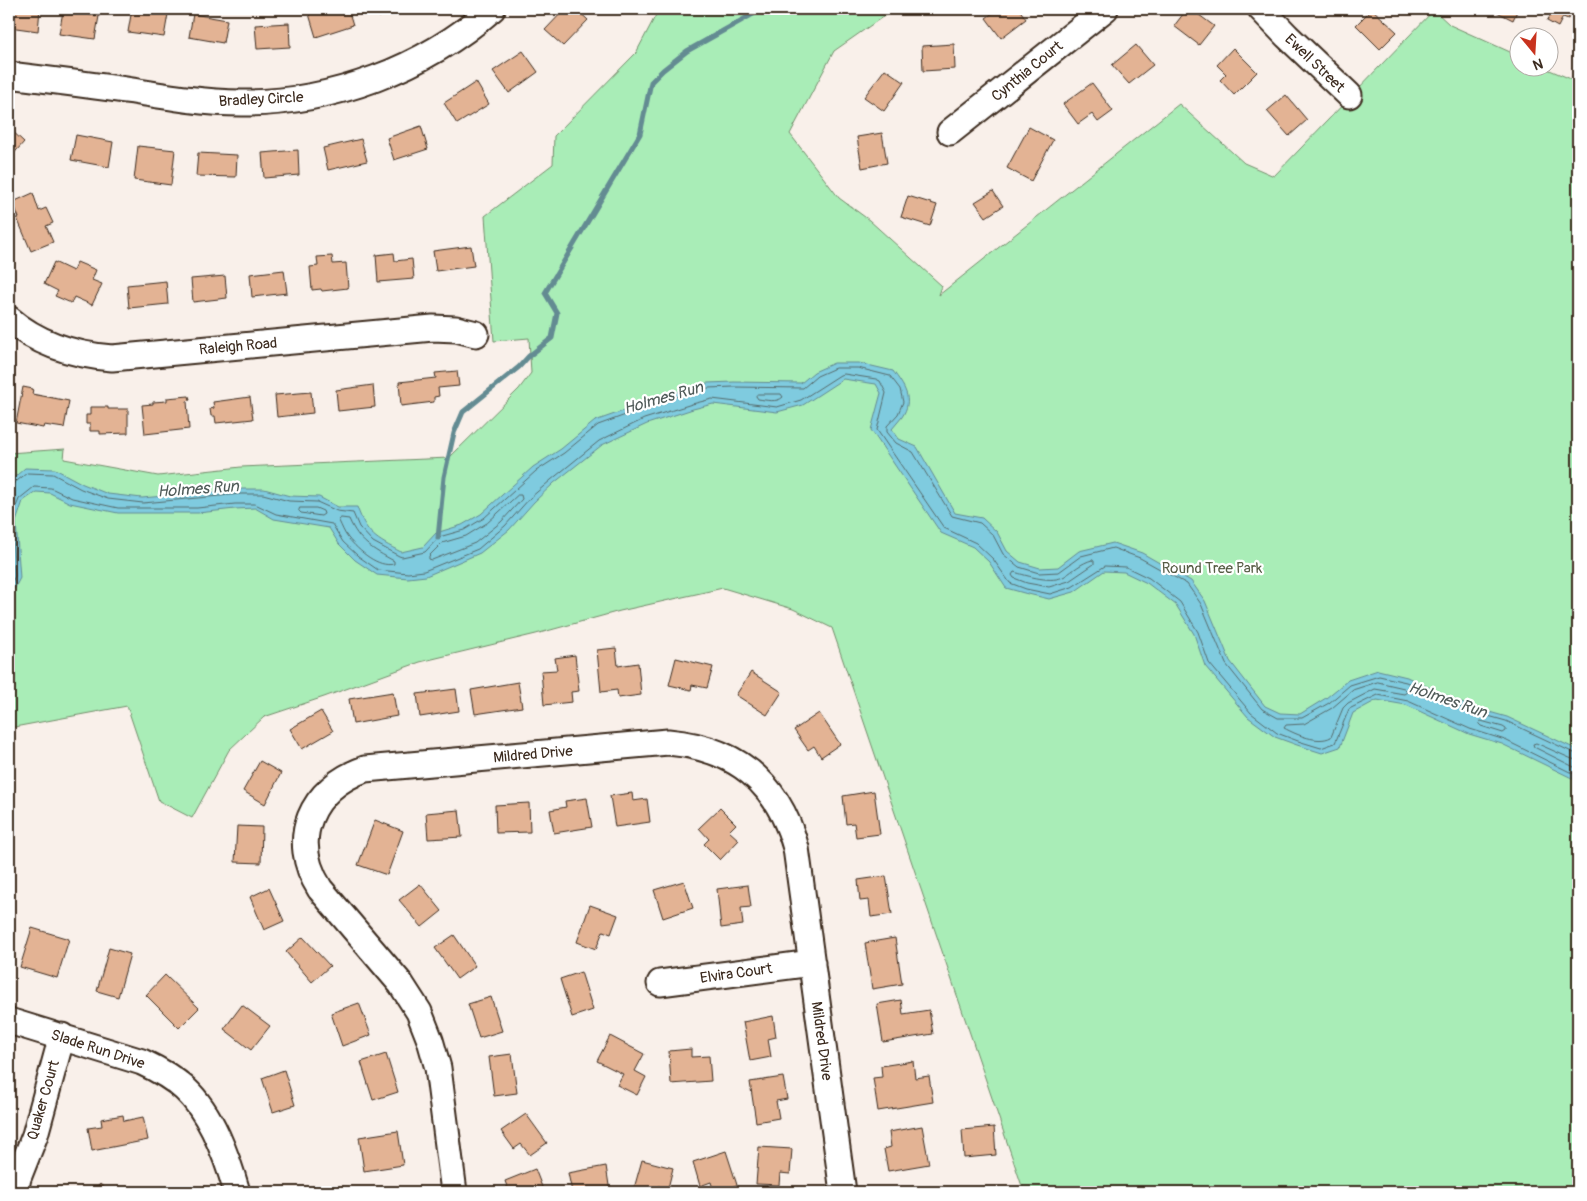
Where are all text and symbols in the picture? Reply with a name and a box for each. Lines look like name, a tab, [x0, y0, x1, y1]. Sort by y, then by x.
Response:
north arrow	[1510, 28, 1560, 78]
street label: Ewell Street	[1281, 30, 1349, 97]
street label: Cynthia Court	[988, 36, 1068, 106]
text: N	[1531, 54, 1545, 73]
street label: Bradley Circle	[218, 88, 304, 111]
street label: Raleigh Road	[198, 334, 278, 359]
water label: Holmes Run	[621, 377, 706, 419]
water label: Holmes Run	[157, 476, 240, 502]
park label: Round Tree Park	[1162, 559, 1263, 578]
water label: Holmes Run	[1406, 677, 1490, 723]
street label: Mildred Drive	[493, 742, 574, 767]
street label: Elvira Court	[699, 959, 774, 988]
street label: Mildred Drive	[807, 1000, 837, 1082]
street label: Slade Run Drive	[49, 1025, 148, 1074]
street label: Quaker Court	[23, 1057, 64, 1142]

